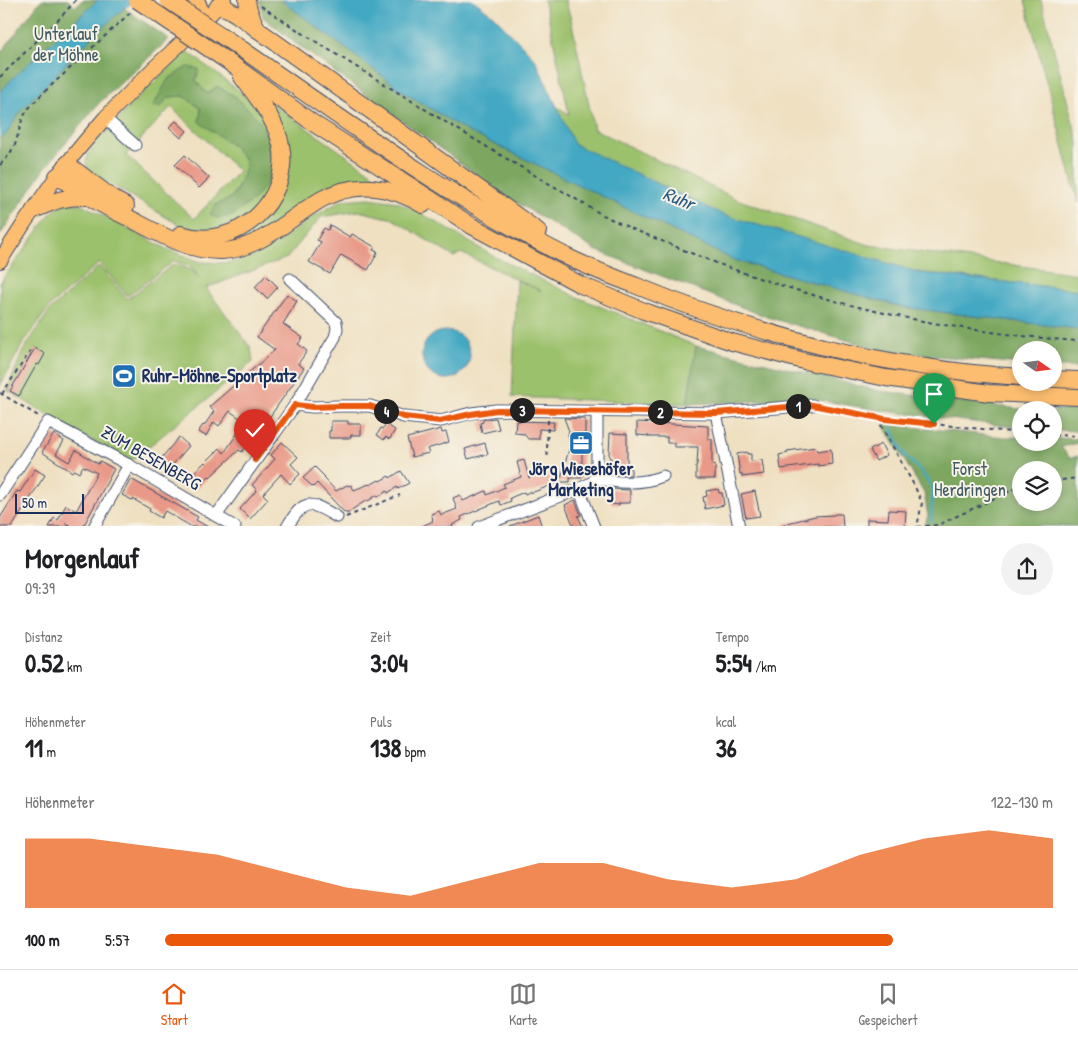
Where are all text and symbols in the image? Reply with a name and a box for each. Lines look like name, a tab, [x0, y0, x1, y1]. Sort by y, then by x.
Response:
park label: Unterlauf der Möhne	[33, 21, 99, 67]
water label: Ruhr	[660, 180, 701, 217]
north arrow	[1012, 341, 1062, 391]
map controls	[1012, 341, 1062, 511]
sports icon: Ruhr-Möhne-Sportplatz	[111, 363, 137, 389]
place label: Ruhr-Möhne-Sportplatz	[142, 363, 297, 389]
pin	[913, 373, 955, 424]
icon: arrive	[920, 380, 948, 408]
pin: 1	[786, 394, 810, 418]
text: 1	[796, 397, 801, 416]
pin: 4	[374, 398, 398, 424]
pin: 3	[510, 398, 534, 422]
pin: 2	[648, 400, 672, 424]
text: 3	[519, 401, 526, 420]
button: locate	[1012, 401, 1062, 451]
text: 4	[384, 402, 389, 421]
text: 2	[657, 403, 664, 422]
pin	[234, 409, 276, 460]
icon: check	[241, 416, 269, 444]
street label: ZUM BESENBERG	[97, 419, 206, 496]
office icon: Jörg Wiesehöfer Marketing	[568, 430, 594, 456]
place label: Jörg Wiesehöfer Marketing	[529, 456, 633, 503]
park label: Forst Herdringen	[934, 456, 1006, 502]
button: layers	[1012, 461, 1062, 511]
scale bar	[15, 492, 84, 515]
text: 50 m	[22, 493, 47, 512]
text: Morgenlauf	[25, 539, 140, 577]
button: share	[1001, 543, 1053, 595]
text: 09:39	[25, 577, 55, 599]
text: Distanz	[25, 627, 63, 646]
text: Zeit	[370, 627, 391, 646]
text: Tempo	[716, 627, 749, 646]
text: 0.52	[25, 646, 64, 680]
text: 3:04	[370, 646, 408, 680]
text: 5:54	[716, 646, 752, 680]
text: km	[64, 657, 82, 676]
text: /km	[752, 657, 776, 676]
text: Höhenmeter	[25, 712, 86, 731]
text: Puls	[370, 712, 392, 731]
text: kcal	[716, 712, 736, 731]
text: 11	[25, 731, 43, 765]
text: 138	[370, 731, 401, 765]
text: 36	[716, 731, 737, 765]
text: m	[43, 742, 56, 761]
text: bpm	[401, 742, 426, 761]
text: Höhenmeter	[25, 791, 95, 813]
text: 122–130 m	[991, 791, 1053, 813]
text: 100 m	[25, 929, 60, 951]
text: 5:57	[105, 929, 130, 951]
tab: Start	[160, 980, 188, 1029]
tab: Karte	[509, 980, 538, 1029]
tab: Gespeichert	[858, 980, 918, 1029]

